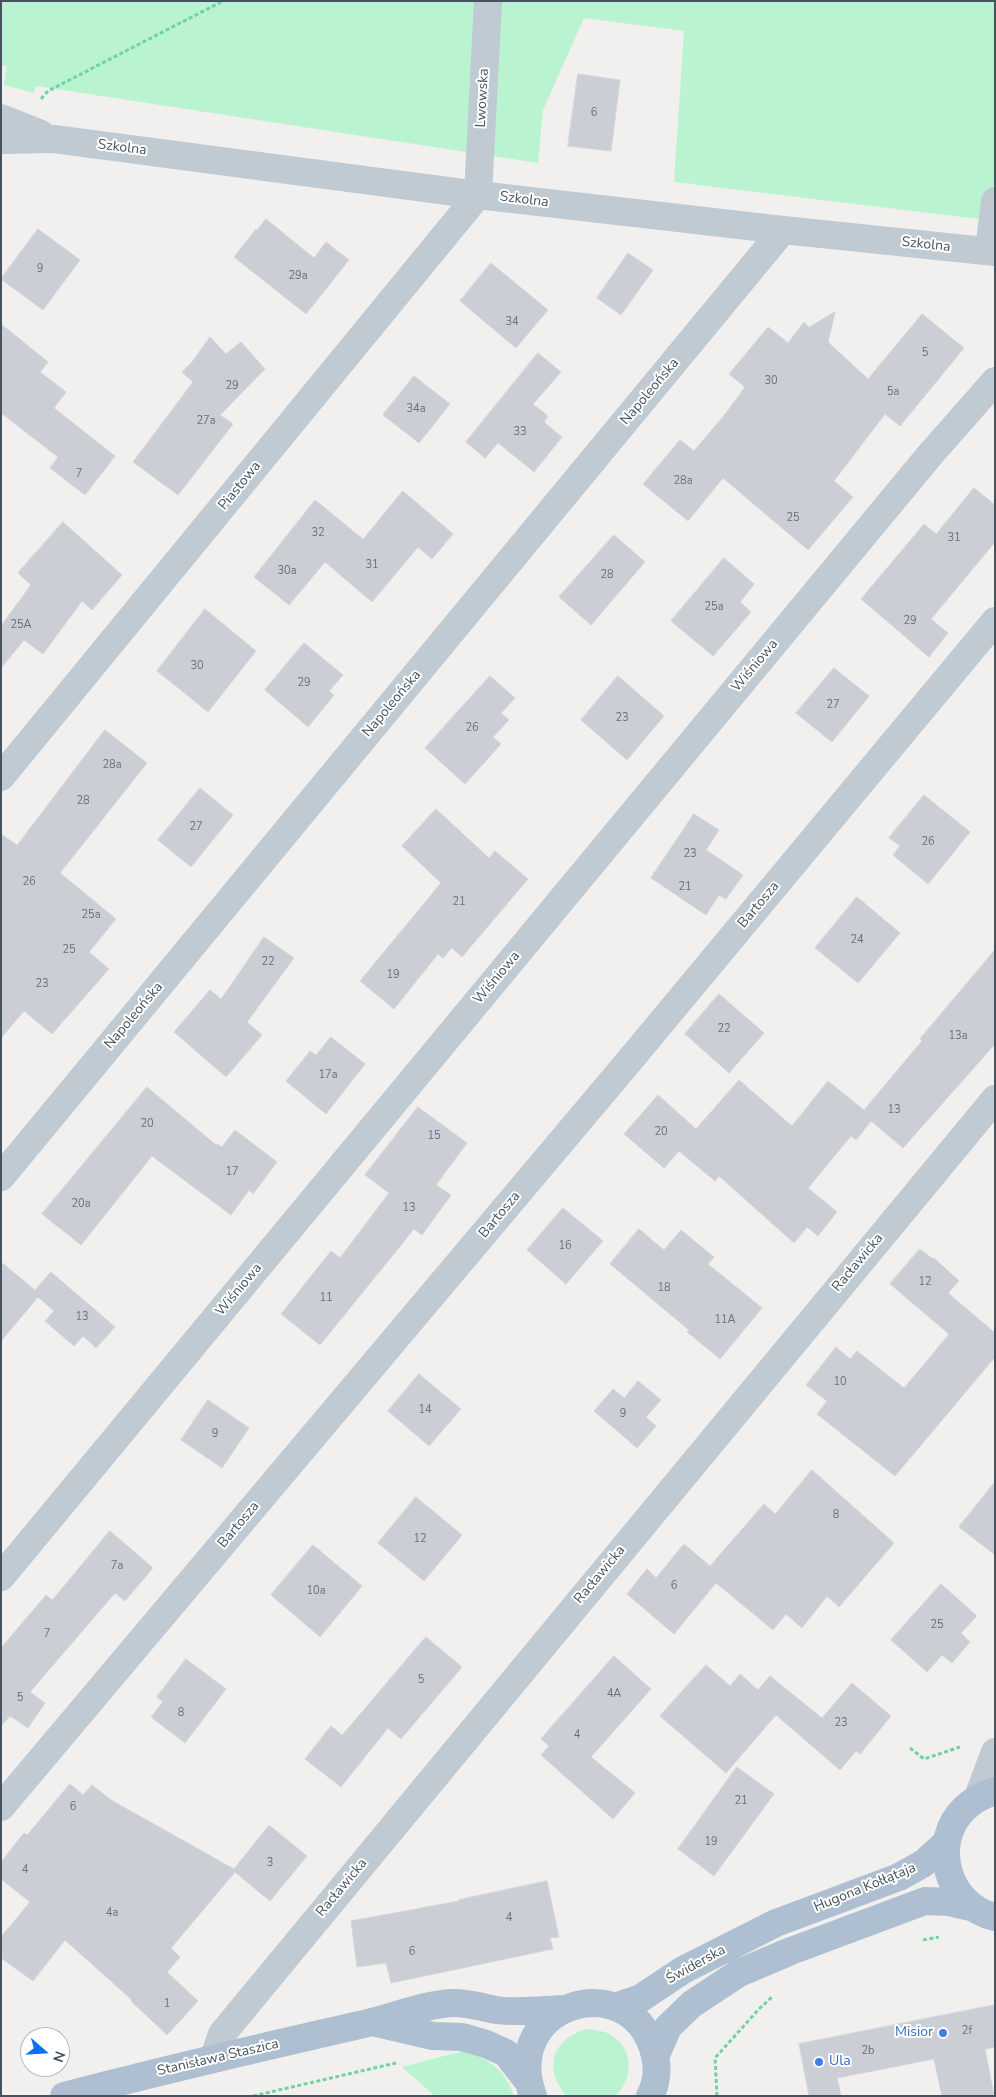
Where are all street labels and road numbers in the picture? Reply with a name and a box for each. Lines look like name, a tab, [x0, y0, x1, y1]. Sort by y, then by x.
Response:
street label: Lwowska	[473, 68, 493, 128]
street label: Szkolna	[97, 137, 147, 159]
street label: Szkolna	[499, 189, 549, 211]
street label: Szkolna	[901, 234, 951, 256]
street label: Napoleońska	[617, 355, 683, 429]
street label: Piastowa	[215, 458, 265, 514]
street label: Wiśniowa	[728, 636, 782, 696]
street label: Napoleońska	[359, 667, 425, 741]
street label: Bartosza	[735, 878, 783, 932]
street label: Wiśniowa	[470, 948, 524, 1008]
street label: Napoleońska	[101, 979, 167, 1053]
street label: Bartosza	[476, 1188, 524, 1242]
street label: Racławicka	[829, 1231, 887, 1295]
street label: Wiśniowa	[212, 1260, 266, 1320]
street label: Bartosza	[215, 1498, 263, 1552]
street label: Racławicka	[571, 1543, 629, 1607]
street label: Racławicka	[313, 1856, 371, 1920]
street label: Hugona Kołłątaja	[812, 1860, 918, 1916]
street label: Świderska	[663, 1942, 729, 1988]
street label: Stanisława Staszica	[156, 2036, 280, 2080]

